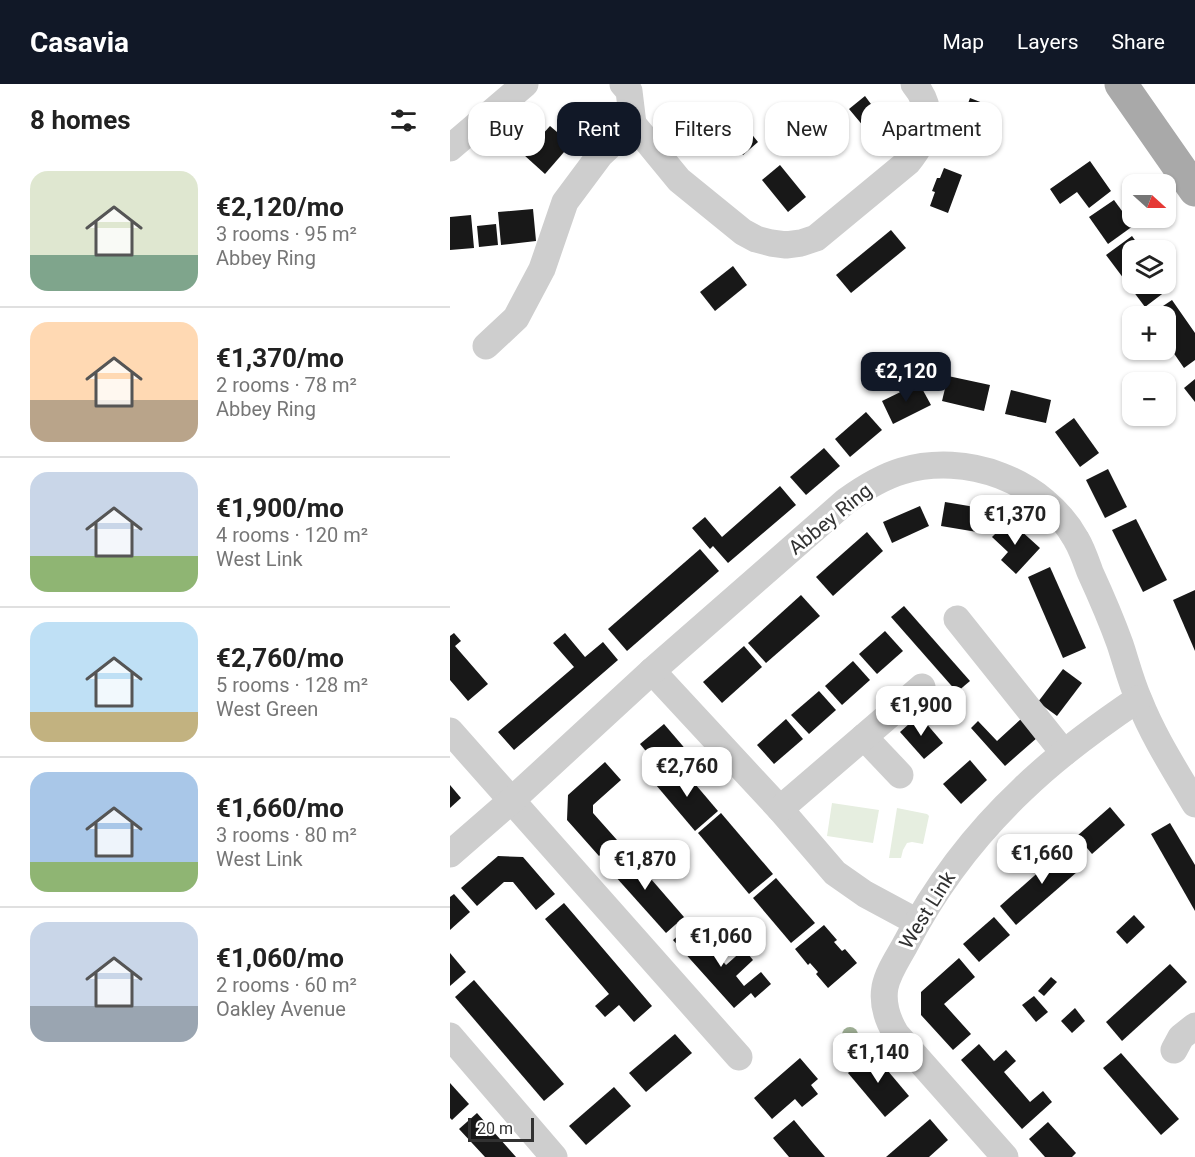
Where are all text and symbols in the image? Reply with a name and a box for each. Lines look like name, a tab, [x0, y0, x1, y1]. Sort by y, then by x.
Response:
text: Casavia	[30, 26, 129, 59]
text: Map	[942, 30, 984, 54]
text: Layers	[1017, 30, 1078, 54]
text: Share	[1111, 30, 1165, 54]
chip: Buy	[468, 102, 545, 156]
chip: Rent	[557, 102, 641, 156]
chip: Filters	[653, 102, 753, 156]
chip: New	[765, 102, 849, 156]
chip: Apartment	[861, 102, 1002, 156]
icon: filters	[387, 104, 420, 137]
text: 8 homes	[30, 105, 131, 135]
north arrow	[1122, 174, 1176, 228]
map controls	[1122, 174, 1176, 426]
text: €2,120/mo	[216, 192, 344, 222]
icon: home	[78, 195, 150, 267]
text: 3 rooms · 95 m²	[216, 222, 357, 246]
button: layers	[1122, 240, 1176, 294]
text: Abbey Ring	[216, 246, 316, 270]
button: +	[1122, 306, 1176, 360]
text: €1,370/mo	[216, 343, 344, 373]
icon: home	[78, 346, 150, 418]
pin: €2,120	[857, 352, 955, 403]
text: €2,120	[875, 359, 937, 383]
button: −	[1122, 372, 1176, 426]
text: 2 rooms · 78 m²	[216, 373, 357, 397]
text: Abbey Ring	[216, 397, 316, 421]
street label: Abbey Ring	[784, 478, 876, 560]
text: €1,900/mo	[216, 493, 344, 523]
pin: €1,370	[966, 495, 1064, 546]
icon: home	[78, 496, 150, 568]
text: €1,370	[984, 502, 1046, 526]
text: 4 rooms · 120 m²	[216, 523, 368, 547]
text: West Link	[216, 547, 303, 571]
text: €2,760/mo	[216, 643, 344, 673]
icon: home	[78, 646, 150, 718]
text: 5 rooms · 128 m²	[216, 673, 368, 697]
pin: €1,900	[872, 686, 970, 737]
text: €1,900	[890, 693, 952, 717]
text: West Green	[216, 697, 318, 721]
pin: €2,760	[638, 747, 736, 798]
text: €2,760	[656, 754, 718, 778]
text: €1,660/mo	[216, 793, 344, 823]
icon: home	[78, 796, 150, 868]
text: 3 rooms · 80 m²	[216, 823, 357, 847]
pin: €1,660	[993, 834, 1091, 885]
pin: €1,870	[596, 840, 694, 891]
text: €1,660	[1011, 841, 1073, 865]
text: West Link	[216, 847, 303, 871]
text: €1,870	[614, 847, 676, 871]
street label: West Link	[894, 866, 961, 953]
pin: €1,060	[672, 917, 770, 968]
text: €1,060	[690, 924, 752, 948]
text: €1,060/mo	[216, 943, 344, 973]
icon: home	[78, 946, 150, 1018]
text: 2 rooms · 60 m²	[216, 973, 357, 997]
text: Oakley Avenue	[216, 997, 346, 1021]
pin: €1,140	[829, 1033, 927, 1084]
text: €1,140	[847, 1040, 909, 1064]
scale bar	[468, 1115, 534, 1142]
text: 20 m	[477, 1119, 513, 1138]

